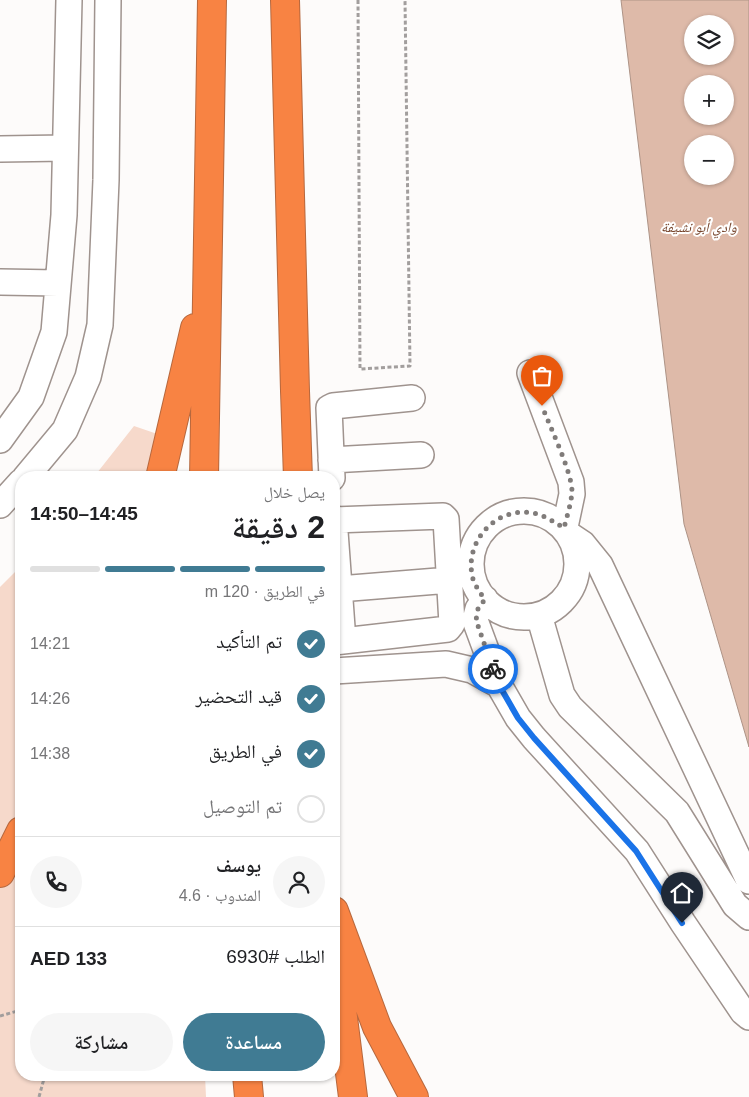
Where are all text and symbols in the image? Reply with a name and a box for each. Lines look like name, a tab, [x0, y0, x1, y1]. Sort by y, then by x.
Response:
map controls	[684, 15, 734, 185]
button: layers	[684, 15, 734, 65]
button: +	[684, 75, 734, 125]
button: −	[684, 135, 734, 185]
water label: وادي أبو نشيفة	[661, 218, 737, 239]
pin	[521, 355, 563, 406]
icon: bag	[528, 362, 556, 390]
text: يصل خلال	[264, 484, 325, 501]
text: 14:45–14:50	[30, 503, 138, 524]
text: 2 دقيقة	[232, 509, 325, 545]
text: في الطريق · 120 m	[205, 583, 325, 600]
icon: check	[297, 630, 325, 658]
text: تم التأكيد	[216, 631, 282, 652]
text: 14:21	[30, 635, 70, 652]
courier	[468, 644, 518, 694]
icon: bike	[479, 655, 507, 683]
icon: check	[297, 685, 325, 713]
text: قيد التحضير	[196, 686, 282, 707]
text: 14:26	[30, 690, 70, 707]
icon: check	[297, 740, 325, 768]
text: في الطريق	[209, 741, 282, 762]
text: 14:38	[30, 745, 70, 762]
text: تم التوصيل	[203, 796, 282, 817]
text: يوسف	[216, 855, 261, 876]
button: phone	[30, 856, 82, 908]
button: person	[273, 856, 325, 908]
pin	[661, 872, 703, 923]
icon: home	[668, 879, 696, 907]
text: المندوب · 4.6	[179, 887, 261, 904]
text: الطلب #6930	[226, 946, 325, 967]
text: AED 133	[30, 948, 107, 969]
button: مشاركة	[30, 1013, 173, 1071]
button: مساعدة	[183, 1013, 325, 1071]

